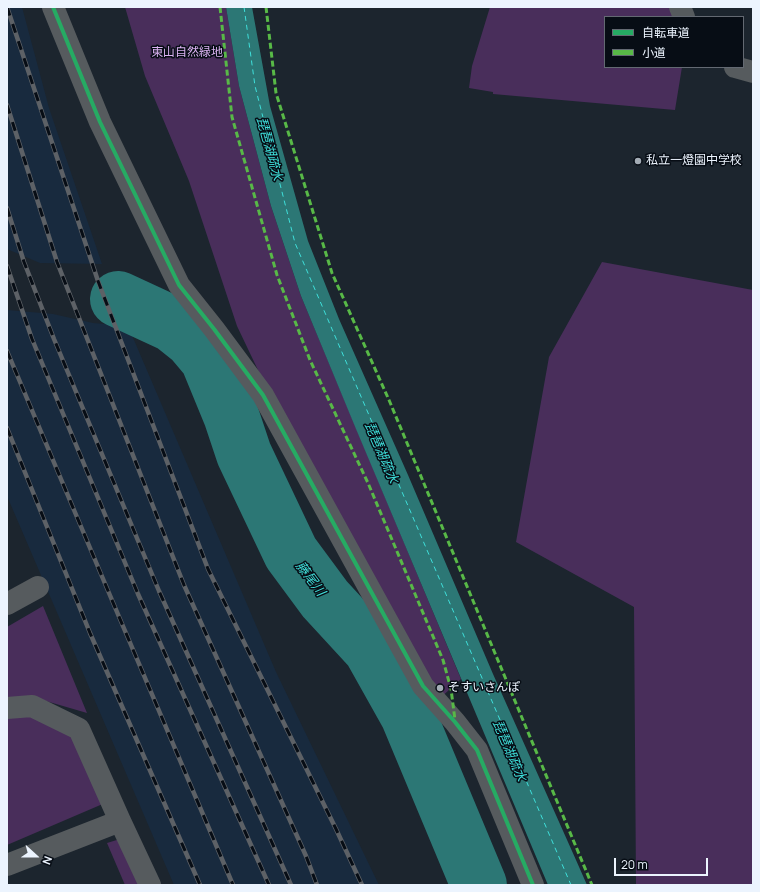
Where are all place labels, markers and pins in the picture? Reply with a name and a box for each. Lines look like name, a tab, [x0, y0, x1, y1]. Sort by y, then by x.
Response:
place label: 私立一燈園中学校	[646, 154, 742, 168]
marker: 私立一燈園中学校	[633, 156, 643, 166]
place label: そすいさんぽ	[448, 681, 520, 695]
marker: そすいさんぽ	[435, 683, 445, 693]

